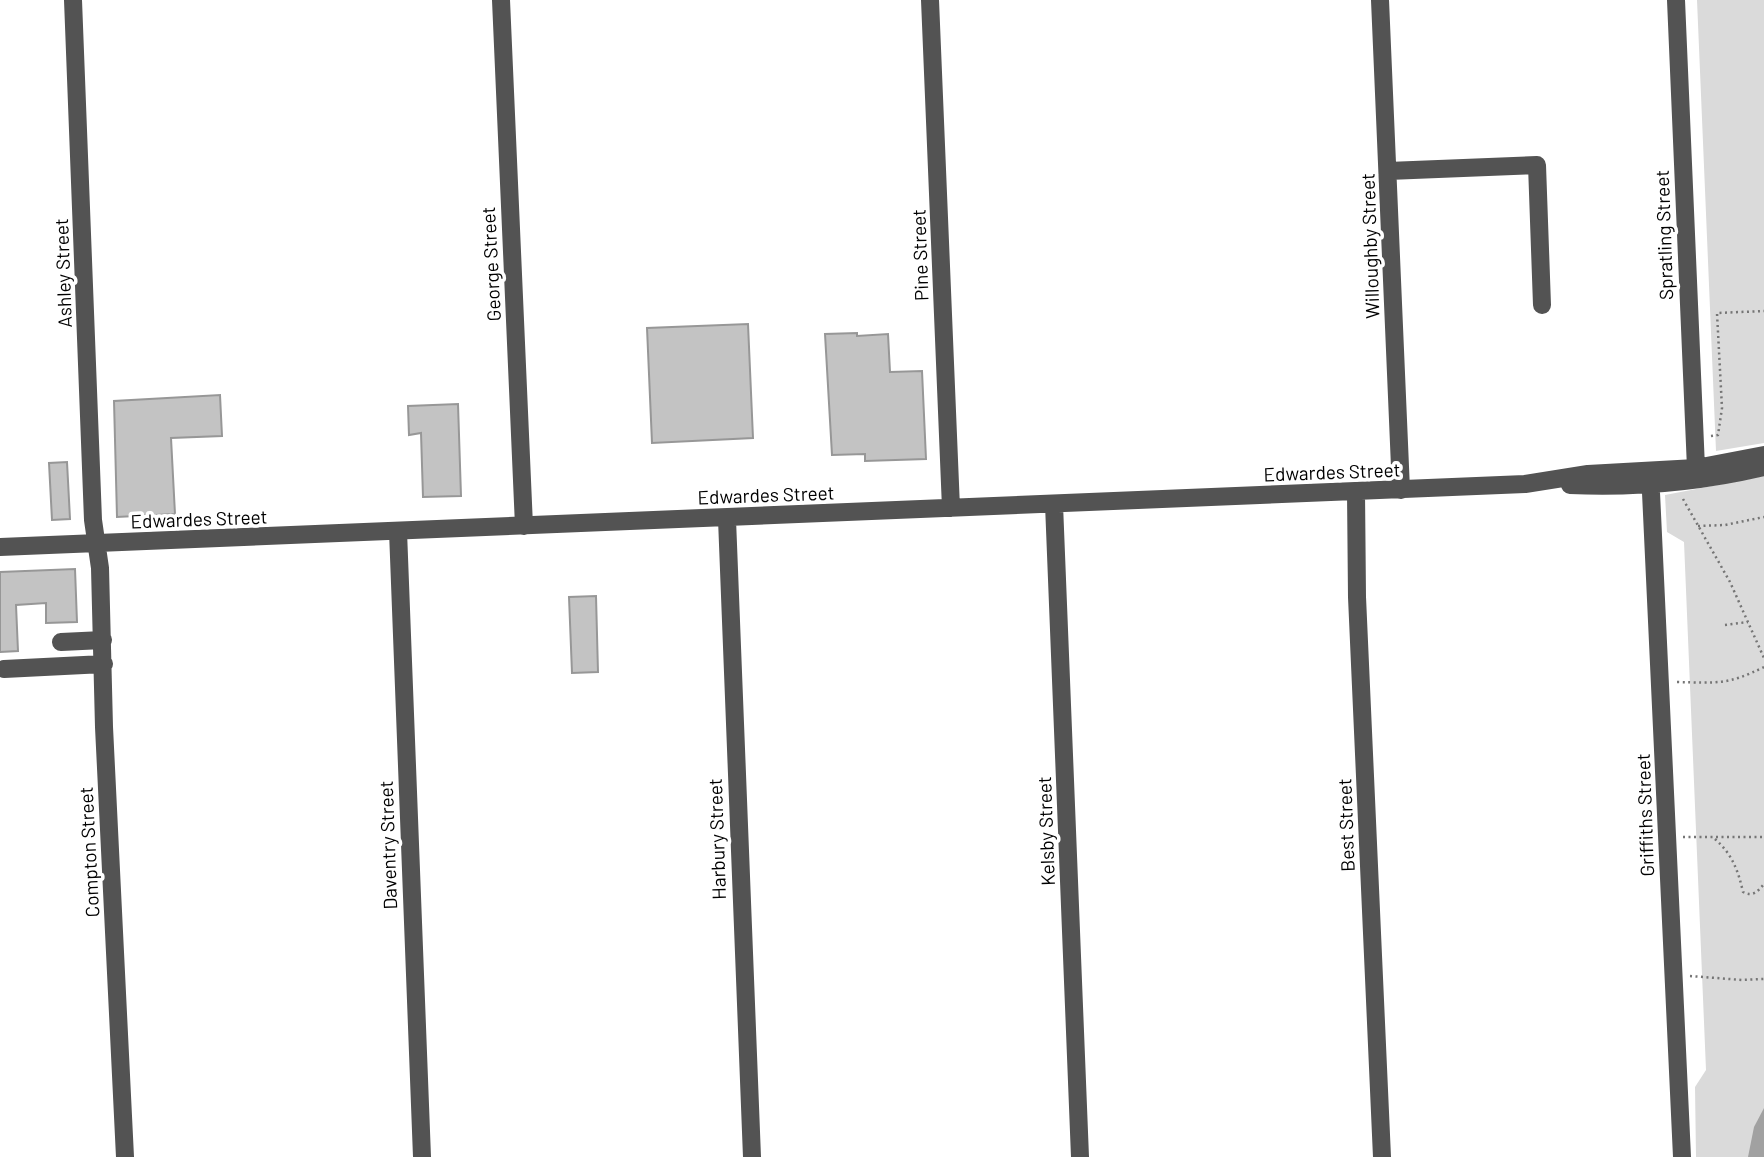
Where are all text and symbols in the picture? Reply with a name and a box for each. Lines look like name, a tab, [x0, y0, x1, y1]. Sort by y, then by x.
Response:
street label: Spratling Street	[1650, 169, 1677, 301]
street label: Willoughby Street	[1355, 173, 1384, 319]
street label: George Street	[476, 206, 505, 322]
street label: Pine Street	[906, 209, 933, 301]
street label: Ashley Street	[49, 218, 76, 328]
street label: Edwardes Street	[1263, 458, 1401, 485]
street label: Edwardes Street	[697, 481, 835, 508]
street label: Edwardes Street	[130, 505, 268, 532]
street label: Griffiths Street	[1631, 753, 1658, 877]
street label: Kelsby Street	[1032, 776, 1059, 886]
street label: Harbury Street	[703, 778, 730, 900]
street label: Best Street	[1332, 778, 1359, 872]
street label: Daventry Street	[374, 780, 401, 910]
street label: Compton Street	[74, 786, 103, 918]

